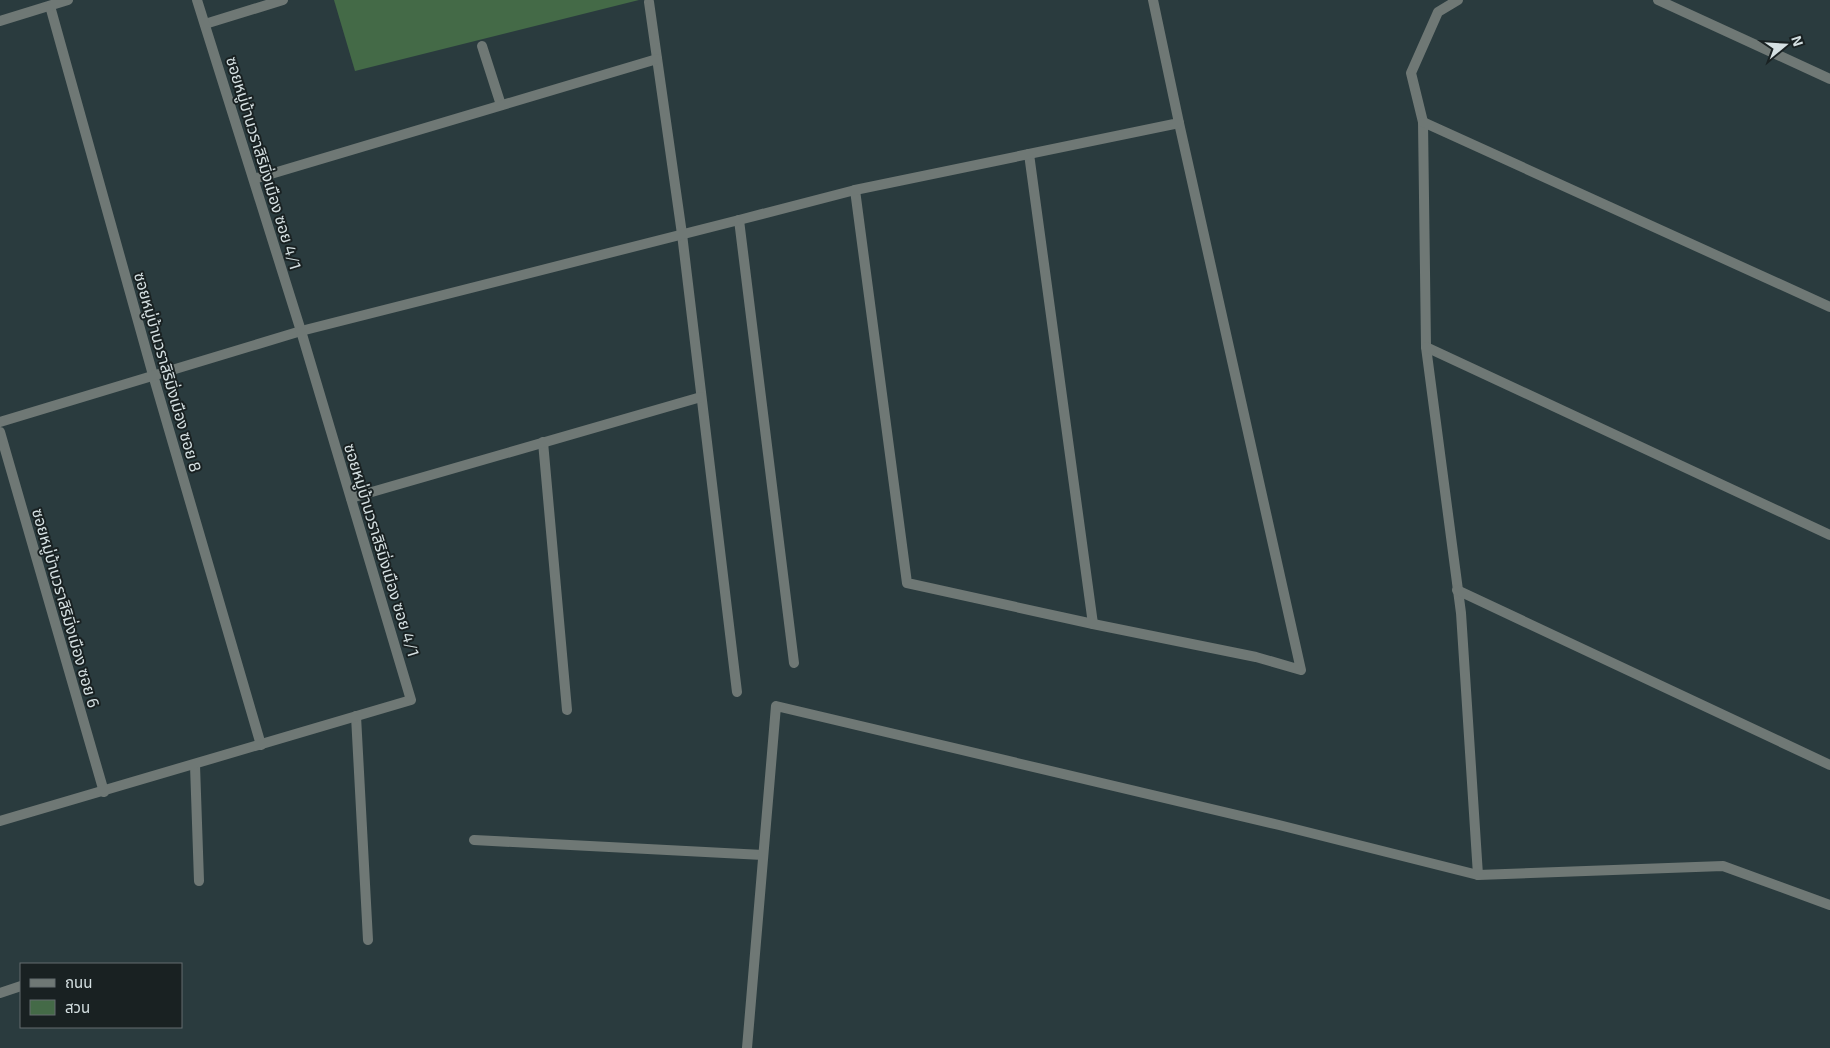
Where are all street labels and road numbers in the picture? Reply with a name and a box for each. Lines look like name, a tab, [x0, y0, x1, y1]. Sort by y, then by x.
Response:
street label: ซอยหมู่บ้านวราสิริมิ่งเมือง ซอย 4/1	[222, 54, 306, 272]
street label: ซอยหมู่บ้านวราสิริมิ่งเมือง ซอย 8	[130, 270, 206, 474]
street label: ซอยหมู่บ้านวราสิริมิ่งเมือง ซอย 4/1	[340, 441, 424, 659]
street label: ซอยหมู่บ้านวราสิริมิ่งเมือง ซอย 6	[28, 506, 104, 710]

